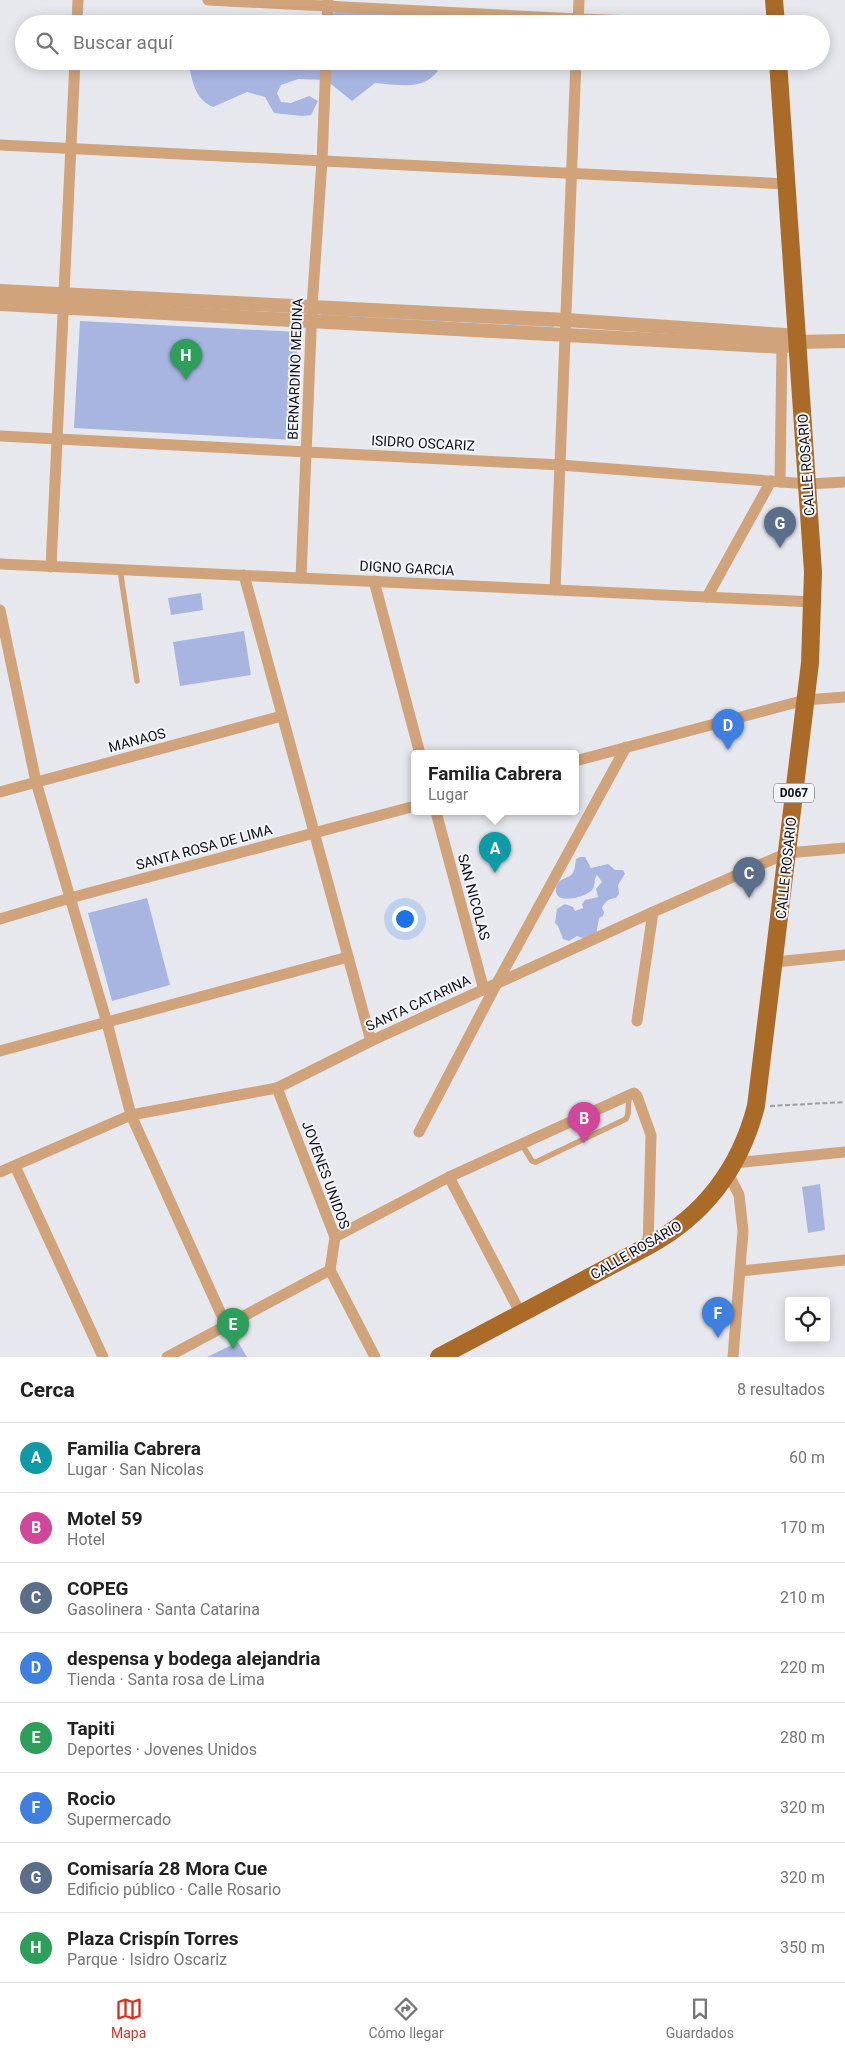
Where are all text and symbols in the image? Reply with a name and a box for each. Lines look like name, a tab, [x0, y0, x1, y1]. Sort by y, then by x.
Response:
search box	[15, 15, 830, 70]
icon: search	[33, 29, 61, 57]
text: Buscar aquí	[73, 31, 173, 54]
street label: BERNARDINO MEDINA	[285, 298, 305, 440]
pin: H	[170, 339, 202, 380]
street label: CALLE ROSARIO	[794, 413, 818, 517]
street label: ISIDRO OSCARIZ	[371, 432, 475, 454]
pin: G	[764, 507, 796, 548]
street label: DIGNO GARCIA	[359, 558, 455, 578]
pin: D	[712, 709, 744, 750]
street label: MANAOS	[107, 725, 167, 755]
popup	[411, 750, 579, 815]
text: Familia Cabrera	[428, 762, 562, 785]
road number: D067	[774, 784, 814, 802]
text: Lugar	[428, 785, 468, 804]
street label: CALLE ROSARIO	[773, 816, 799, 920]
street label: SANTA ROSA DE LIMA	[134, 821, 274, 873]
pin: A	[479, 832, 511, 873]
street label: SAN NICOLAS	[455, 852, 493, 942]
pin: C	[733, 857, 765, 898]
your location	[392, 906, 418, 932]
street label: SANTA CATARINA	[363, 972, 473, 1034]
pin: B	[568, 1102, 600, 1143]
street label: JOVENES UNIDOS	[299, 1119, 353, 1231]
street label: CALLE ROSARIO	[588, 1217, 684, 1283]
pin: F	[702, 1297, 734, 1338]
map controls	[785, 1297, 830, 1342]
button: locate	[785, 1297, 830, 1342]
pin: E	[217, 1308, 249, 1349]
text: Cerca	[20, 1378, 75, 1402]
text: 8 resultados	[737, 1380, 825, 1399]
text: Familia Cabrera	[67, 1437, 201, 1460]
text: A	[31, 1448, 41, 1467]
text: 60 m	[789, 1448, 825, 1467]
text: Lugar · San Nicolas	[67, 1460, 204, 1479]
text: Motel 59	[67, 1507, 143, 1530]
text: B	[31, 1518, 41, 1537]
text: 170 m	[780, 1518, 825, 1537]
text: Hotel	[67, 1530, 105, 1549]
text: COPEG	[67, 1577, 128, 1600]
text: C	[31, 1588, 41, 1607]
text: 210 m	[780, 1588, 825, 1607]
text: Gasolinera · Santa Catarina	[67, 1600, 260, 1619]
text: despensa y bodega alejandria	[67, 1647, 320, 1670]
text: D	[31, 1658, 41, 1677]
text: 220 m	[780, 1658, 825, 1677]
text: Tienda · Santa rosa de Lima	[67, 1670, 265, 1689]
text: Tapiti	[67, 1717, 115, 1740]
text: E	[32, 1728, 41, 1747]
text: 280 m	[780, 1728, 825, 1747]
text: Deportes · Jovenes Unidos	[67, 1740, 257, 1759]
text: Rocio	[67, 1787, 116, 1810]
text: F	[32, 1798, 40, 1817]
text: 320 m	[780, 1798, 825, 1817]
text: Supermercado	[67, 1810, 171, 1829]
text: Comisaría 28 Mora Cue	[67, 1857, 267, 1880]
text: G	[31, 1868, 41, 1887]
text: 320 m	[780, 1868, 825, 1887]
text: Edificio público · Calle Rosario	[67, 1880, 281, 1899]
text: Plaza Crispín Torres	[67, 1927, 239, 1950]
text: H	[30, 1938, 42, 1957]
text: 350 m	[780, 1938, 825, 1957]
text: Parque · Isidro Oscariz	[67, 1950, 227, 1969]
tab: Mapa	[111, 1995, 146, 2041]
tab: Cómo llegar	[368, 1995, 444, 2041]
tab: Guardados	[666, 1995, 734, 2041]

